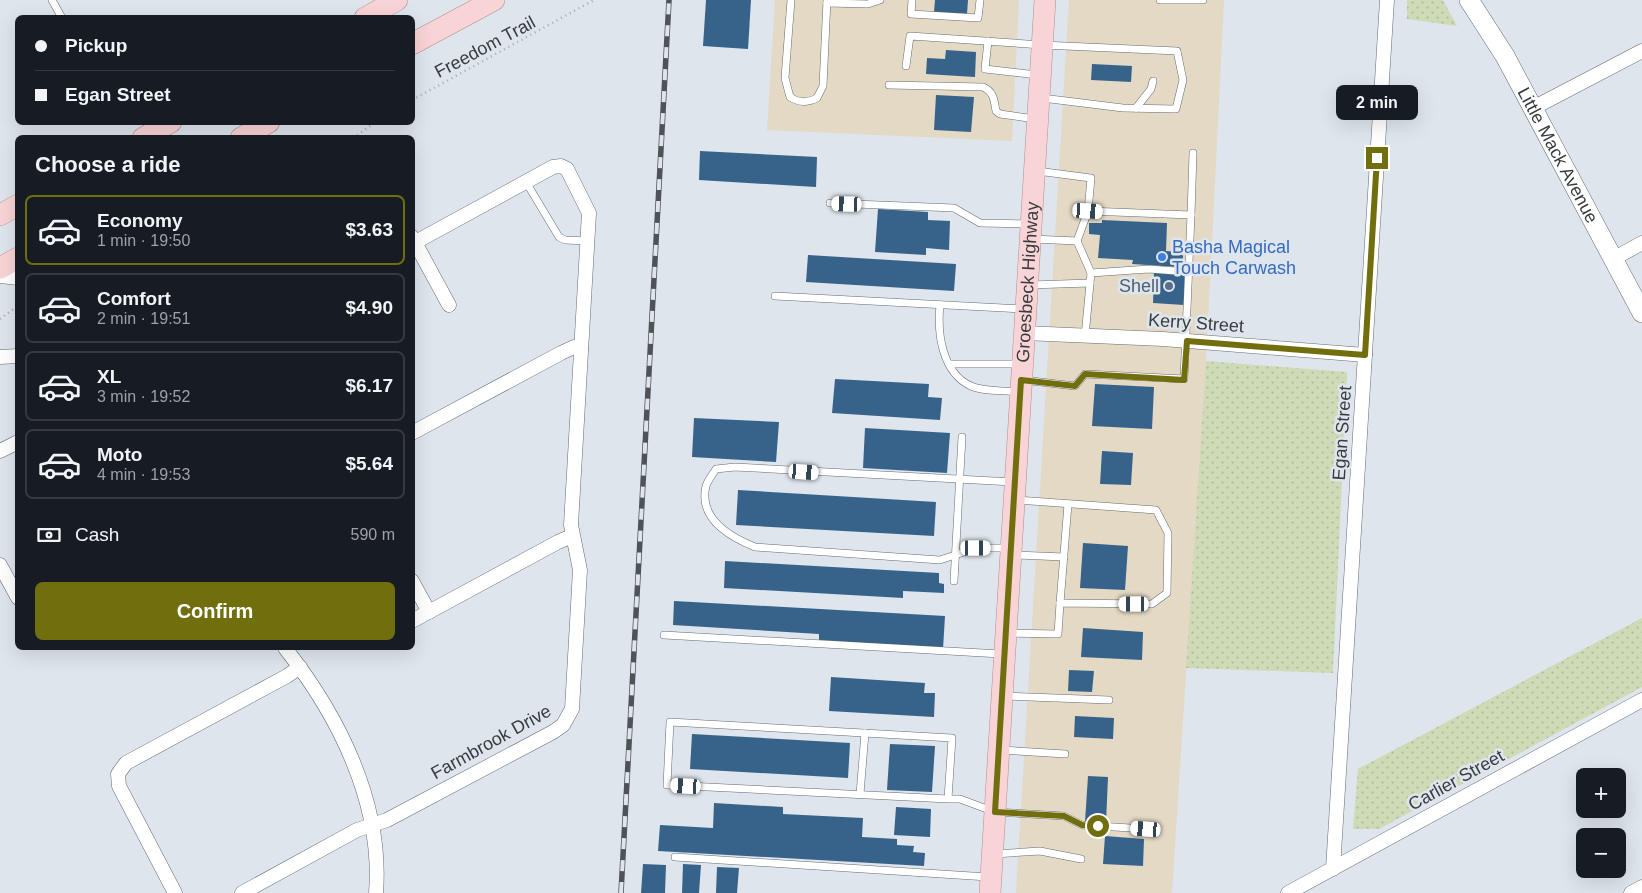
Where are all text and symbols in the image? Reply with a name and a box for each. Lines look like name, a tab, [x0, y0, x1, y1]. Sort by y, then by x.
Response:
street label: Freedom Trail	[431, 12, 539, 82]
text: Pickup	[65, 35, 127, 56]
text: Egan Street	[65, 84, 171, 105]
street label: Little Mack Avenue	[1514, 84, 1602, 226]
callout: 2 min	[1336, 86, 1418, 120]
text: 2 min	[1356, 94, 1398, 111]
route end	[1366, 147, 1388, 169]
text: Choose a ride	[35, 152, 180, 177]
car	[831, 196, 862, 212]
street label: Groesbeck Highway	[1013, 201, 1043, 363]
car	[1072, 203, 1103, 219]
icon: car	[37, 208, 82, 253]
text: Economy	[97, 210, 183, 231]
text: $3.63	[345, 219, 393, 240]
text: 1 min · 19:50	[97, 232, 190, 249]
place label: Basha Magical Touch Carwash	[1172, 237, 1296, 278]
marker: Basha Magical Touch Carwash	[1156, 251, 1168, 263]
place label: Shell	[1119, 276, 1159, 296]
marker: Shell	[1163, 280, 1175, 292]
icon: car	[37, 286, 82, 331]
text: Comfort	[97, 288, 171, 309]
text: $4.90	[345, 297, 393, 318]
text: 2 min · 19:51	[97, 310, 190, 327]
street label: Kerry Street	[1147, 310, 1245, 336]
icon: car	[37, 364, 82, 409]
text: XL	[97, 366, 121, 387]
text: $6.17	[345, 375, 393, 396]
street label: Egan Street	[1329, 385, 1355, 481]
text: 3 min · 19:52	[97, 388, 190, 405]
icon: car	[37, 442, 82, 487]
text: Moto	[97, 444, 142, 465]
text: $5.64	[345, 453, 393, 474]
car	[788, 463, 819, 481]
text: 4 min · 19:53	[97, 466, 190, 483]
icon: cash	[35, 521, 63, 549]
text: Cash	[75, 524, 119, 545]
text: 590 m	[351, 526, 395, 543]
car	[961, 541, 991, 556]
button: Confirm	[35, 582, 395, 640]
car	[1119, 597, 1149, 612]
street label: Farmbrook Drive	[428, 701, 554, 783]
street label: Carlier Street	[1405, 746, 1507, 814]
map controls	[1576, 768, 1626, 878]
button: +	[1576, 768, 1626, 818]
car	[670, 778, 701, 794]
route start	[1087, 815, 1109, 837]
car	[1130, 820, 1161, 838]
button: −	[1576, 828, 1626, 878]

